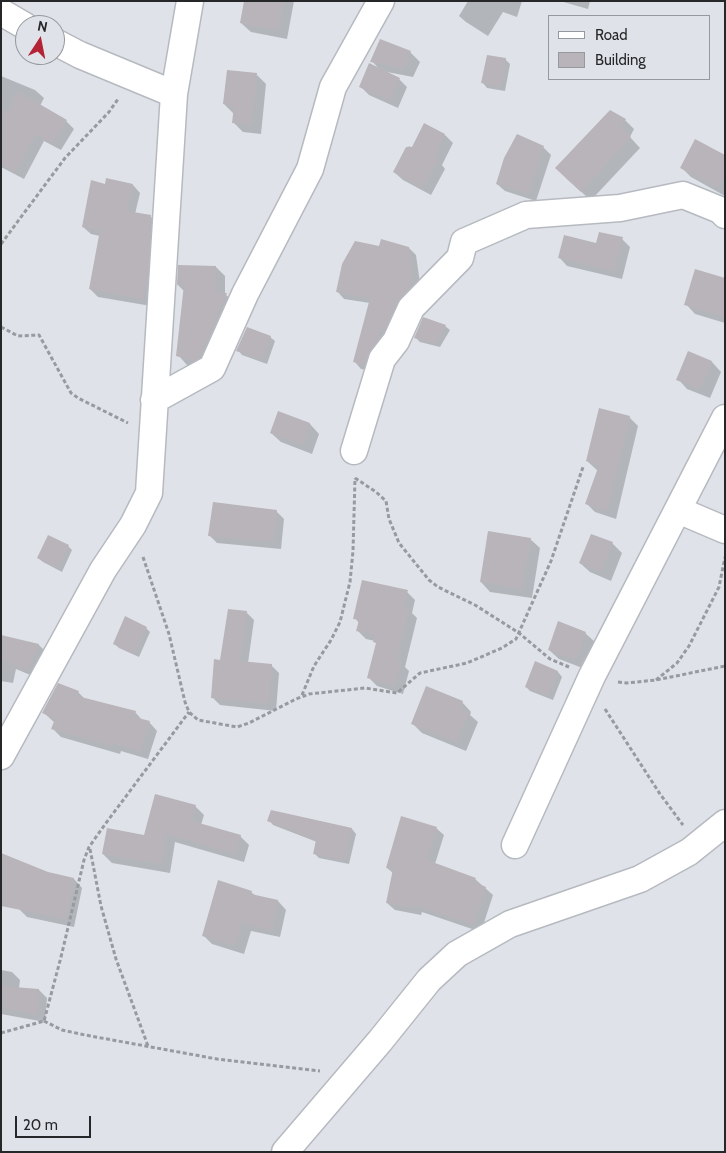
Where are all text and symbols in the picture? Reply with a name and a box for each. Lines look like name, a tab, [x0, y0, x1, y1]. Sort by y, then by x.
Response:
north arrow	[15, 15, 65, 65]
legend	[548, 15, 711, 80]
text: N	[36, 16, 49, 36]
text: Road	[595, 26, 628, 44]
text: Building	[595, 51, 646, 69]
scale bar	[18, 1106, 94, 1138]
text: 20 m	[23, 1116, 58, 1134]

